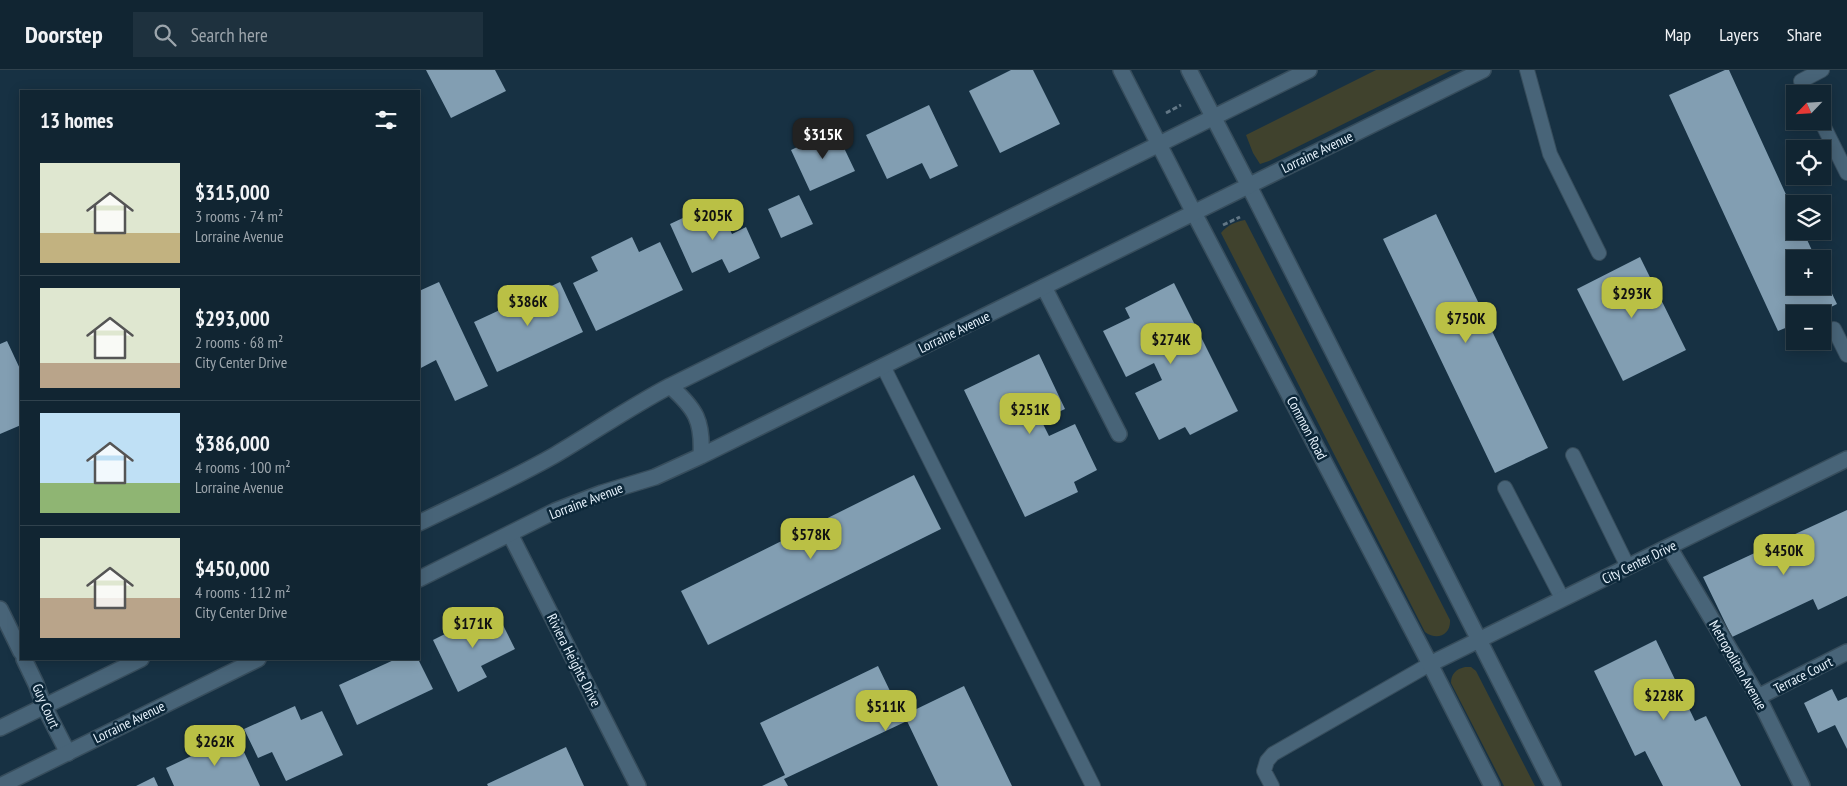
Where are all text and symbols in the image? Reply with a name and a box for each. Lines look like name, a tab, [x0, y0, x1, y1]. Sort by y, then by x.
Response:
search box	[133, 12, 483, 57]
text: Doorstep	[25, 19, 103, 50]
icon: search	[151, 21, 179, 49]
text: Search here	[191, 23, 268, 47]
text: Map	[1665, 23, 1691, 46]
text: Layers	[1719, 23, 1759, 46]
text: Share	[1787, 23, 1822, 46]
north arrow	[1786, 85, 1831, 130]
map controls	[1786, 85, 1831, 350]
icon: filters	[372, 106, 400, 134]
text: 13 homes	[40, 107, 113, 134]
pin: $315K	[788, 118, 858, 160]
text: $315K	[804, 124, 842, 144]
street label: Lorraine Avenue	[1278, 127, 1356, 177]
button: locate	[1786, 140, 1831, 185]
text: $315,000	[195, 179, 270, 206]
icon: home	[80, 183, 140, 243]
button: layers	[1786, 195, 1831, 240]
pin: $205K	[678, 198, 748, 241]
text: $205K	[694, 205, 732, 225]
text: 3 rooms · 74 m²	[195, 206, 283, 226]
text: Lorraine Avenue	[195, 226, 284, 246]
button: +	[1786, 250, 1831, 295]
pin: $293K	[1597, 276, 1667, 319]
text: $293K	[1613, 283, 1651, 303]
pin: $386K	[493, 284, 563, 327]
text: $386K	[509, 291, 547, 311]
pin: $750K	[1431, 302, 1501, 344]
text: $293,000	[195, 305, 270, 332]
button: −	[1786, 305, 1831, 350]
street label: Lorraine Avenue	[915, 307, 993, 357]
icon: home	[80, 308, 140, 368]
text: $750K	[1447, 308, 1485, 328]
pin: $274K	[1136, 322, 1206, 365]
text: $274K	[1152, 329, 1190, 349]
text: 2 rooms · 68 m²	[195, 332, 283, 352]
text: City Center Drive	[195, 352, 287, 372]
pin: $251K	[995, 392, 1065, 435]
street label: Common Road	[1283, 393, 1331, 463]
text: $251K	[1011, 399, 1049, 419]
text: $386,000	[195, 430, 270, 457]
icon: home	[80, 433, 140, 493]
text: 4 rooms · 100 m²	[195, 457, 291, 477]
text: Lorraine Avenue	[195, 477, 284, 497]
street label: Lorraine Avenue	[547, 479, 626, 523]
pin: $578K	[776, 518, 846, 560]
text: $578K	[792, 524, 830, 544]
pin: $450K	[1749, 534, 1819, 576]
street label: City Center Drive	[1599, 536, 1679, 588]
text: $450K	[1765, 540, 1803, 560]
text: $450,000	[195, 555, 270, 582]
icon: home	[80, 558, 140, 618]
text: 4 rooms · 112 m²	[195, 582, 291, 602]
text: City Center Drive	[195, 602, 287, 622]
pin: $171K	[438, 606, 508, 649]
street label: Riviera Heights Drive	[543, 611, 605, 710]
text: $171K	[454, 613, 492, 633]
street label: Metropolitan Avenue	[1705, 617, 1771, 713]
street label: Terrace Court	[1771, 652, 1836, 697]
pin: $228K	[1629, 678, 1699, 721]
street label: Guy Court	[28, 681, 64, 731]
text: $228K	[1645, 685, 1683, 705]
pin: $511K	[851, 690, 921, 732]
text: $511K	[867, 696, 905, 716]
street label: Lorraine Avenue	[90, 697, 168, 747]
pin: $262K	[180, 724, 250, 767]
text: $262K	[196, 731, 234, 751]

